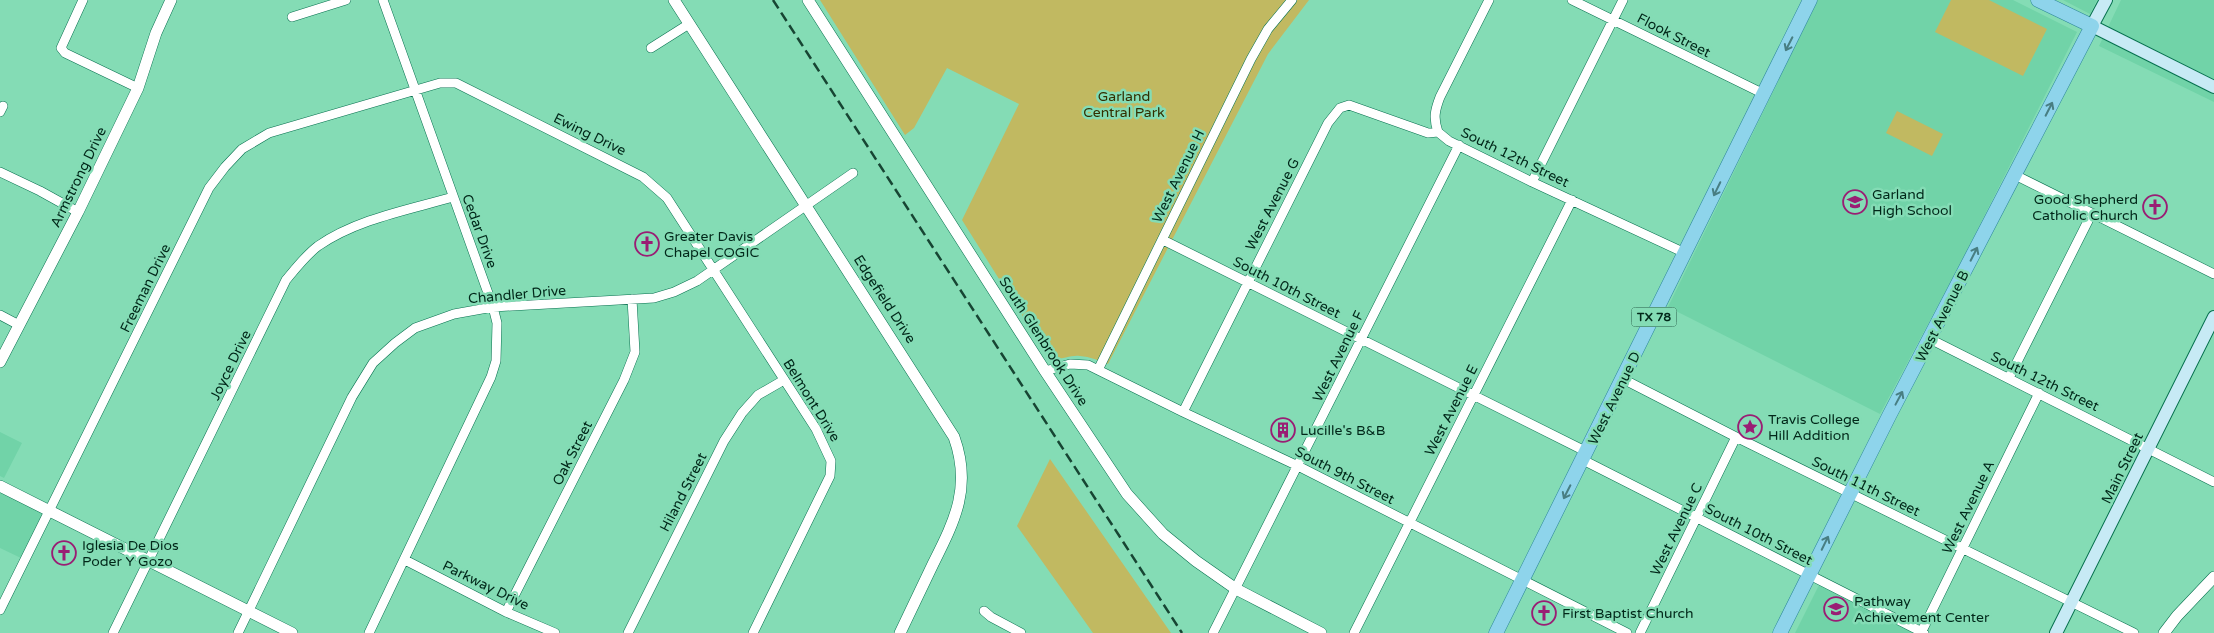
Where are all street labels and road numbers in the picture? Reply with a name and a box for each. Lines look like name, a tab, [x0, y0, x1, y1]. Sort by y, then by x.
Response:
street label: Flook Street	[1634, 10, 1714, 62]
street label: Ewing Drive	[551, 110, 629, 159]
street label: Armstrong Drive	[47, 124, 110, 230]
street label: South 12th Street	[1458, 124, 1572, 191]
street label: West Avenue H	[1149, 127, 1208, 226]
street label: West Avenue G	[1242, 155, 1303, 253]
street label: Cedar Drive	[458, 192, 501, 271]
street label: Freeman Drive	[117, 241, 174, 335]
street label: Edgefield Drive	[850, 252, 919, 347]
street label: South 10th Street	[1230, 253, 1344, 322]
street label: West Avenue B	[1912, 268, 1973, 365]
street label: South Glenbrook Drive	[995, 274, 1092, 409]
street label: Chandler Drive	[467, 282, 567, 307]
street label: West Avenue F	[1309, 307, 1368, 405]
road number: TX 78	[1632, 308, 1676, 326]
street label: Joyce Drive	[206, 327, 255, 403]
street label: South 12th Street	[1988, 348, 2102, 415]
street label: West Avenue D	[1585, 349, 1644, 448]
street label: Belmont Drive	[779, 356, 844, 445]
street label: West Avenue E	[1421, 362, 1482, 459]
street label: Oak Street	[549, 417, 596, 488]
street label: Main Street	[2098, 429, 2147, 507]
street label: South 9th Street	[1292, 443, 1398, 508]
street label: Hiland Street	[656, 449, 711, 535]
street label: South 11th Street	[1809, 453, 1923, 520]
street label: West Avenue A	[1939, 458, 1998, 556]
street label: West Avenue C	[1647, 480, 1706, 578]
street label: South 10th Street	[1702, 500, 1816, 569]
street label: Parkway Drive	[440, 557, 532, 614]

